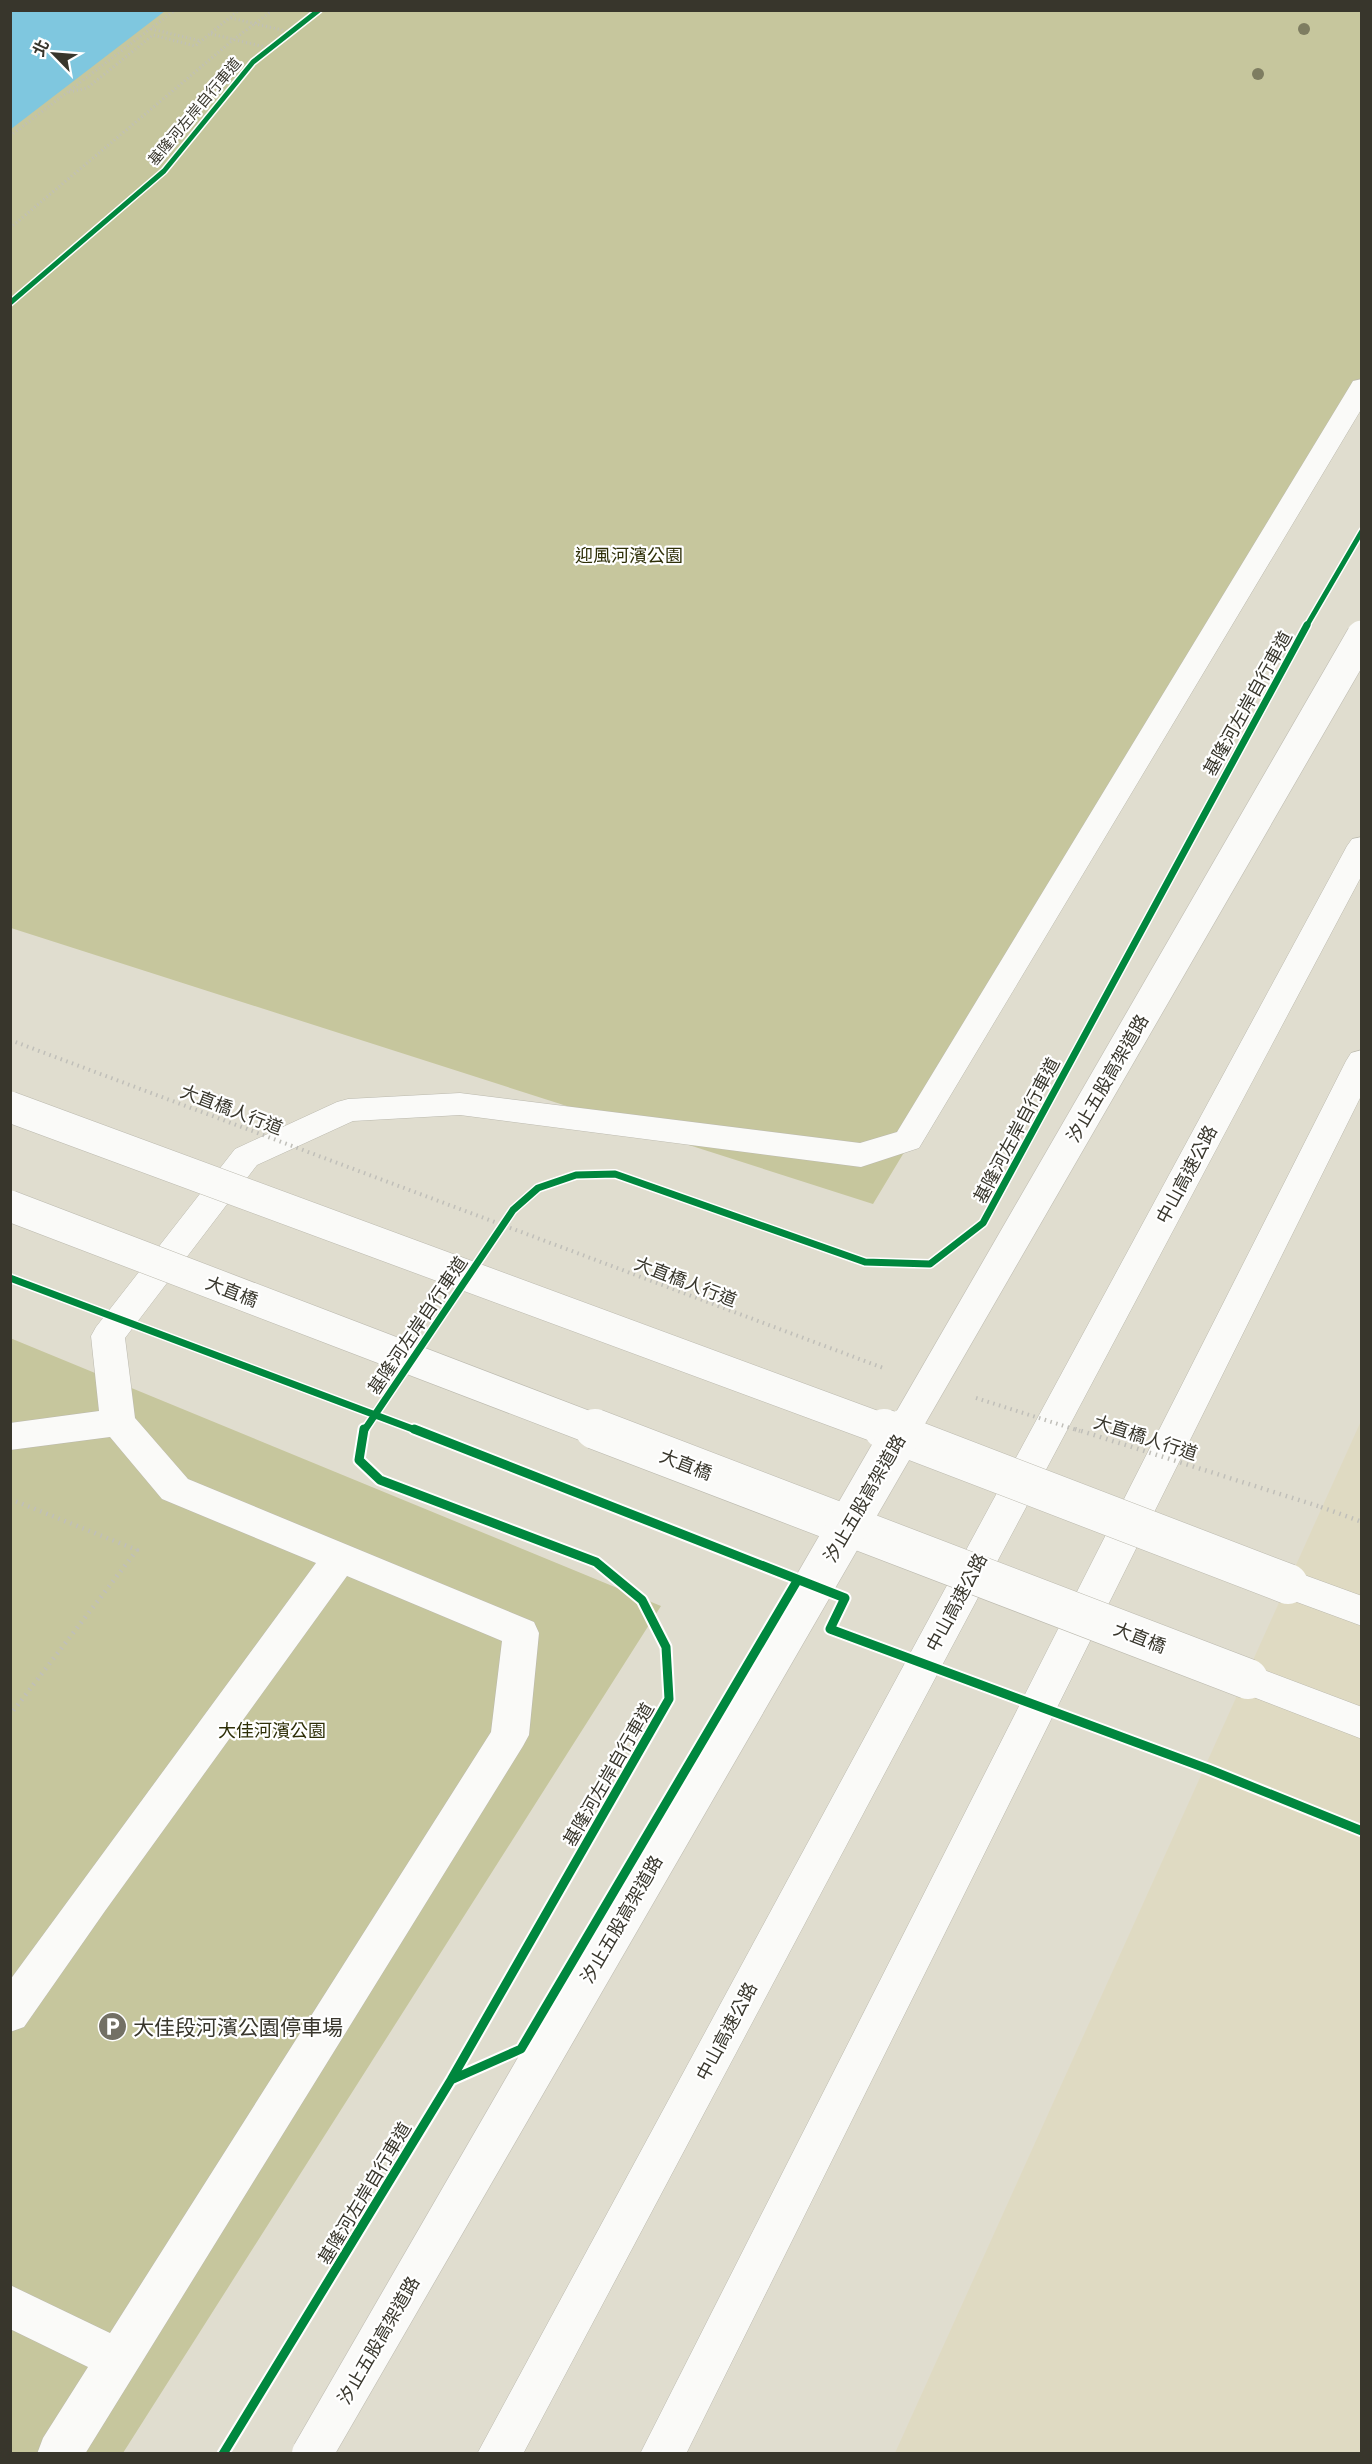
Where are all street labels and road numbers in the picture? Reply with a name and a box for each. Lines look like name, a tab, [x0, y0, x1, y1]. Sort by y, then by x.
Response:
street label: 基隆河左岸自行車道	[144, 54, 244, 168]
street label: 基隆河左岸自行車道	[1198, 627, 1296, 779]
street label: 汐止五股高架道路	[1061, 1010, 1153, 1146]
street label: 基隆河左岸自行車道	[968, 1053, 1064, 1207]
street label: 大直橋人行道	[178, 1079, 286, 1139]
street label: 中山高速公路	[1151, 1121, 1221, 1227]
street label: 大直橋人行道	[632, 1251, 740, 1311]
street label: 基隆河左岸自行車道	[363, 1252, 471, 1398]
street label: 大直橋	[203, 1271, 261, 1311]
street label: 大直橋人行道	[1091, 1410, 1201, 1464]
street label: 汐止五股高架道路	[818, 1430, 910, 1566]
street label: 大直橋	[657, 1444, 715, 1484]
street label: 中山高速公路	[921, 1549, 991, 1655]
street label: 大直橋	[1111, 1617, 1169, 1657]
street label: 基隆河左岸自行車道	[558, 1698, 658, 1850]
street label: 汐止五股高架道路	[575, 1851, 667, 1987]
street label: 中山高速公路	[691, 1978, 761, 2084]
street label: 基隆河左岸自行車道	[313, 2118, 415, 2268]
street label: 汐止五股高架道路	[332, 2272, 424, 2408]

